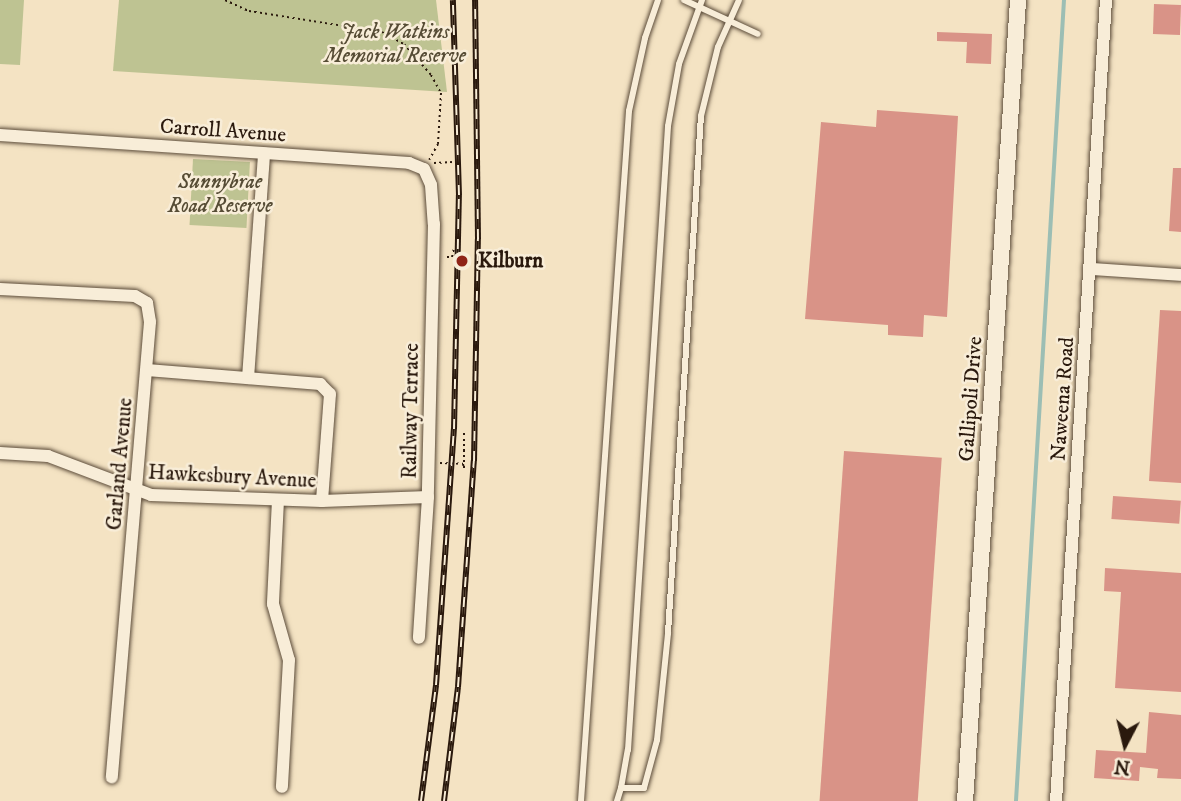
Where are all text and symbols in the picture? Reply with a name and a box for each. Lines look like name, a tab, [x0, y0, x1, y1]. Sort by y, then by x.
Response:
park label: Jack Watkins Memorial Reserve	[324, 19, 466, 69]
street label: Carroll Avenue	[159, 114, 287, 148]
park label: Sunnybrae Road Reserve	[168, 169, 272, 219]
place label: Kilburn	[478, 248, 543, 274]
marker: Kilburn	[452, 251, 472, 271]
street label: Gallipoli Drive	[954, 336, 988, 462]
street label: Naweena Road	[1046, 336, 1080, 462]
street label: Railway Terrace	[397, 343, 425, 479]
street label: Garland Avenue	[102, 397, 138, 531]
street label: Hawkesbury Avenue	[147, 460, 317, 494]
north arrow	[1090, 710, 1160, 780]
text: N	[1113, 754, 1132, 779]

